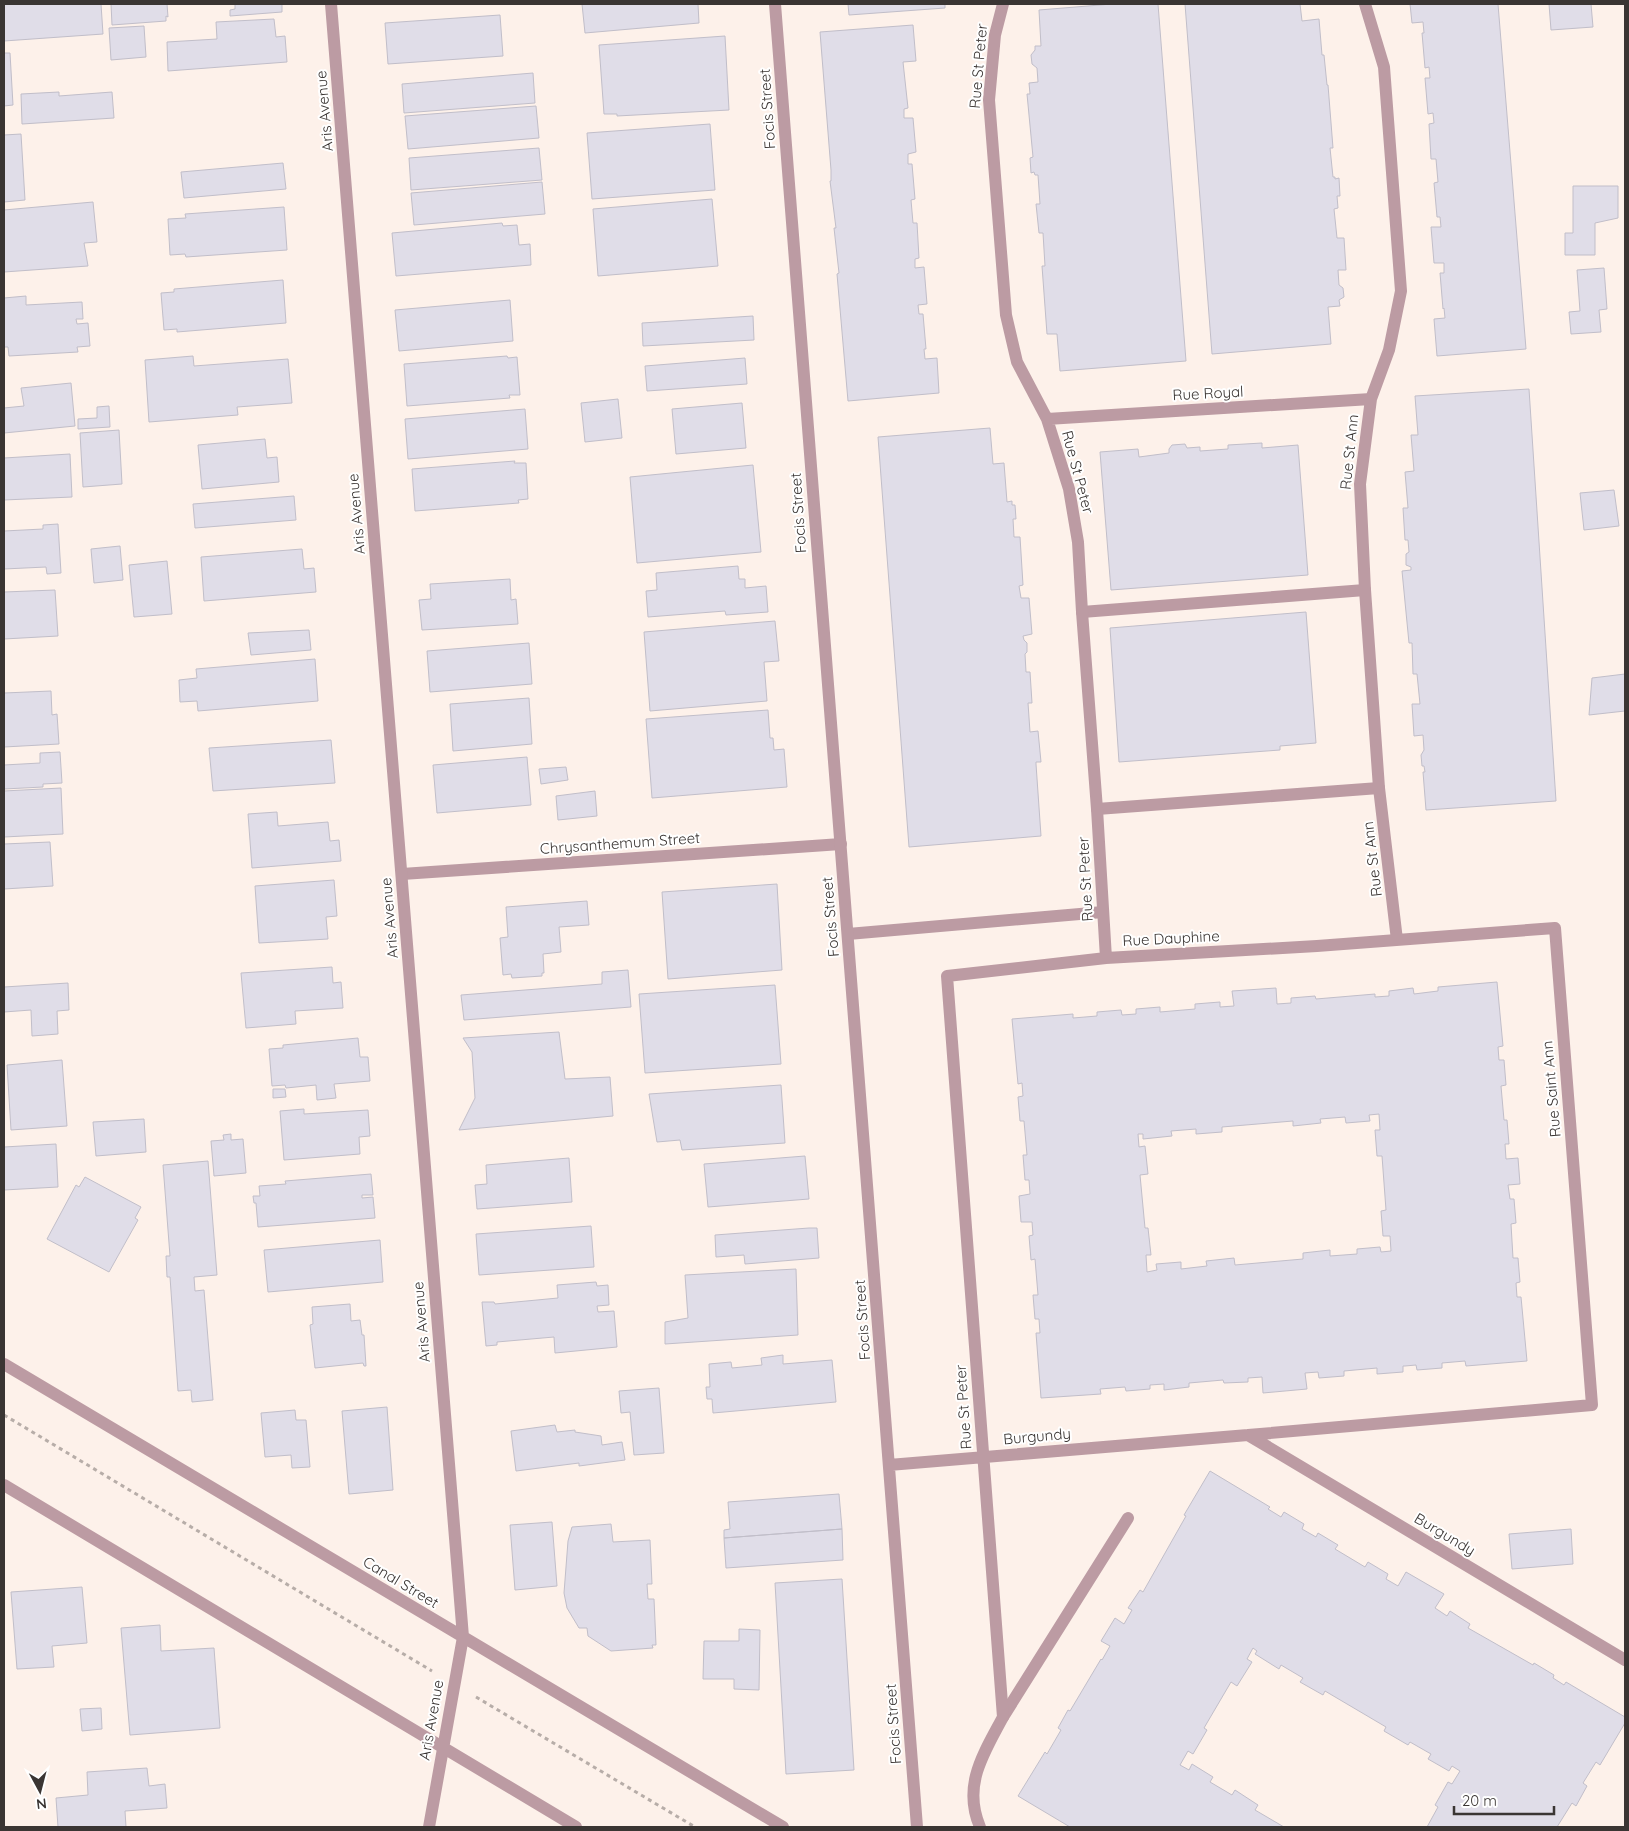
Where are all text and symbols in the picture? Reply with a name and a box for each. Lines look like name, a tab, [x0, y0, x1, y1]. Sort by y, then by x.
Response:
street label: Rue St Peter	[965, 23, 991, 109]
street label: Focis Street	[755, 68, 779, 150]
street label: Aris Avenue	[311, 70, 337, 152]
street label: Rue Royal	[1172, 382, 1244, 404]
street label: Rue St Ann	[1336, 413, 1362, 491]
street label: Rue St Peter	[1058, 428, 1098, 516]
street label: Focis Street	[786, 472, 810, 554]
street label: Aris Avenue	[343, 473, 369, 555]
street label: Rue St Ann	[1358, 820, 1386, 898]
street label: Chrysanthemum Street	[539, 828, 701, 858]
street label: Rue St Peter	[1073, 836, 1097, 922]
street label: Focis Street	[817, 876, 843, 958]
street label: Aris Avenue	[376, 877, 402, 959]
street label: Rue Dauphine	[1122, 926, 1220, 950]
street label: Rue Saint Ann	[1537, 1040, 1565, 1138]
street label: Focis Street	[850, 1279, 874, 1361]
street label: Aris Avenue	[408, 1281, 434, 1363]
street label: Rue St Peter	[951, 1364, 975, 1450]
street label: Burgundy	[1002, 1424, 1072, 1448]
street label: Burgundy	[1411, 1508, 1479, 1560]
street label: Canal Street	[360, 1552, 442, 1612]
street label: Aris Avenue	[415, 1678, 447, 1762]
street label: Focis Street	[881, 1683, 905, 1765]
north arrow	[15, 1766, 65, 1816]
scale bar	[1454, 1784, 1554, 1816]
text: 20 m	[1462, 1791, 1497, 1810]
text: N	[35, 1794, 48, 1813]

